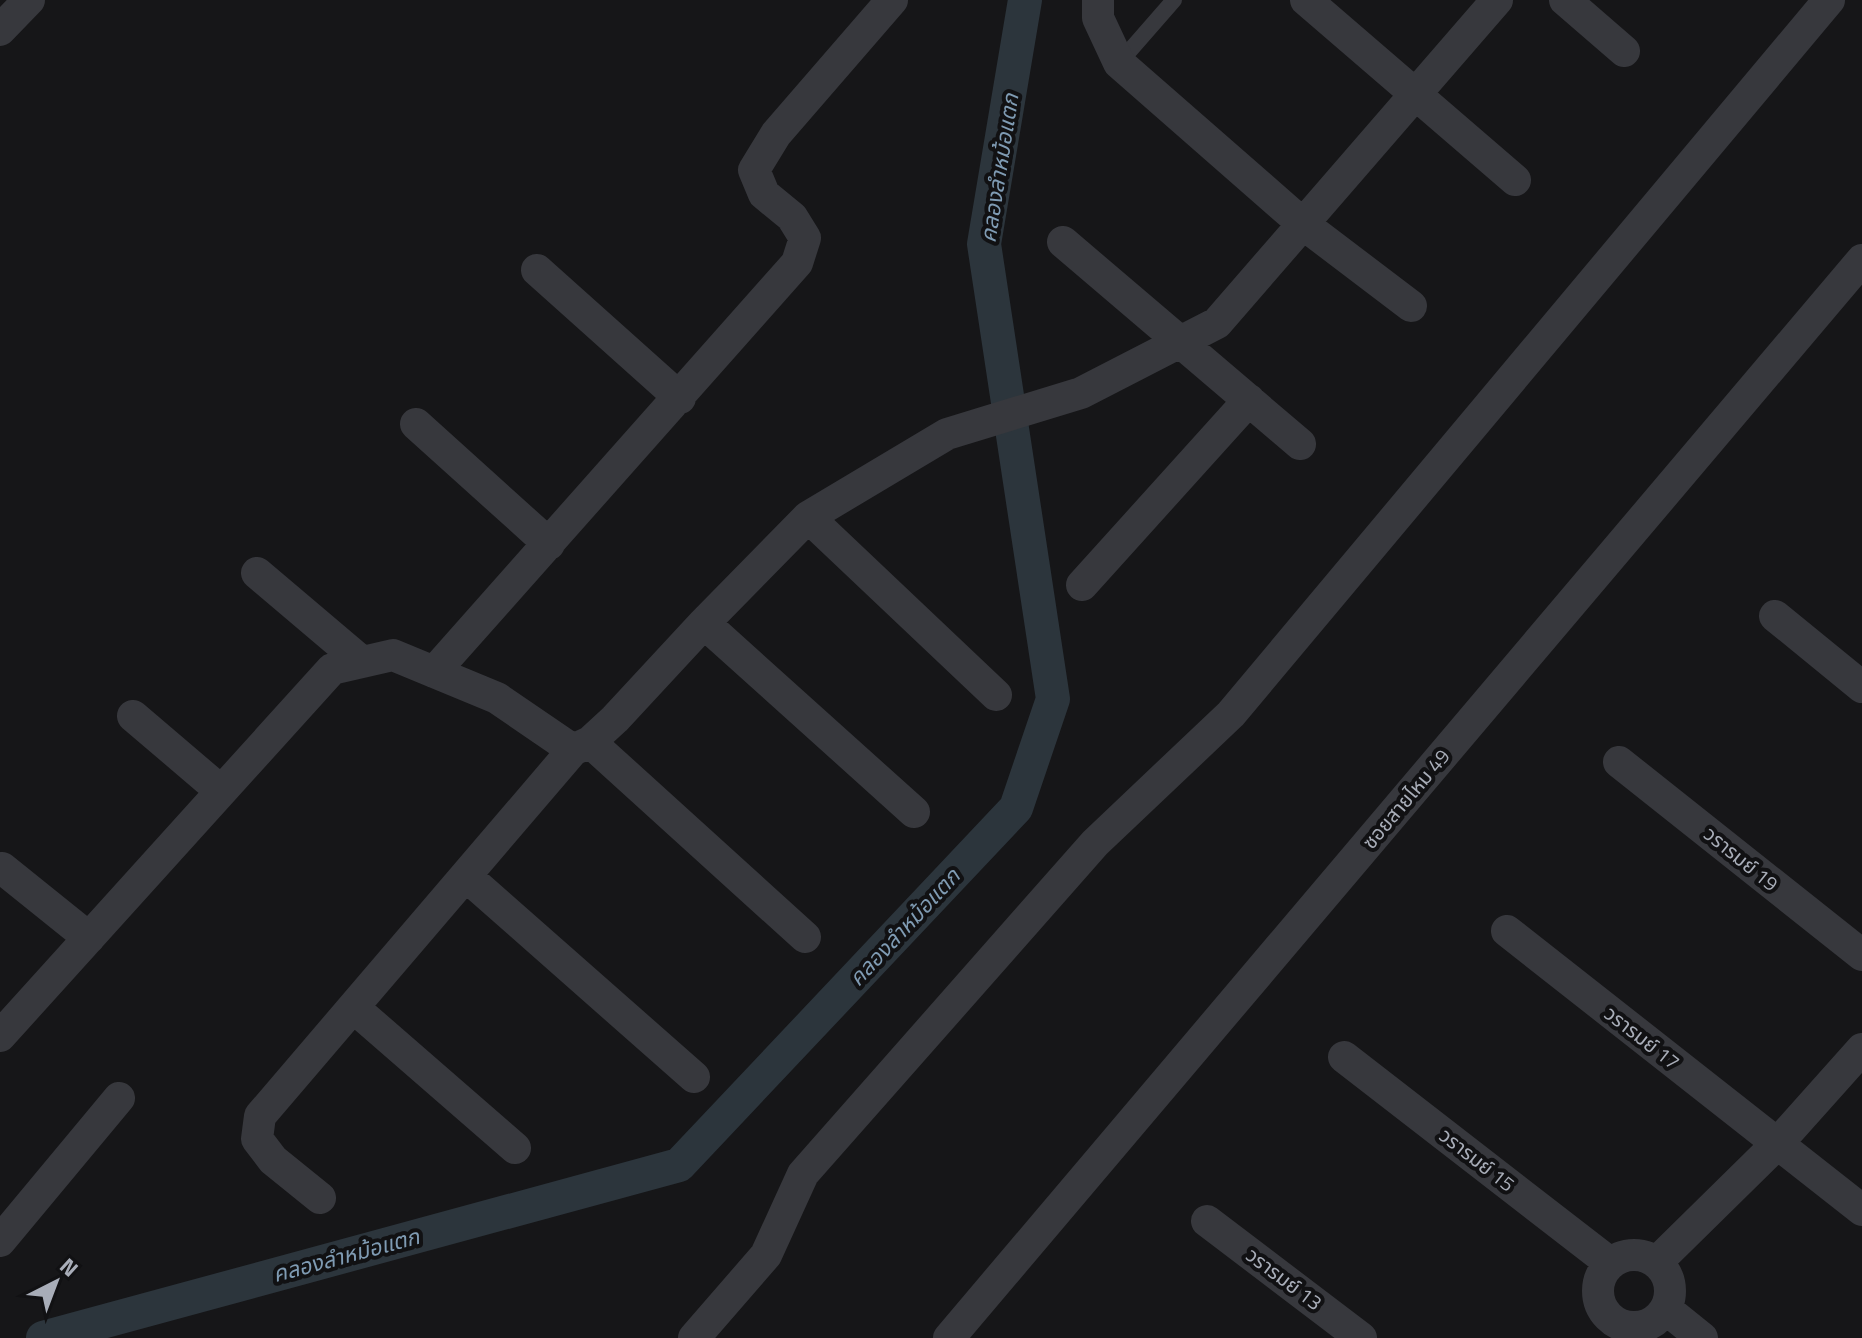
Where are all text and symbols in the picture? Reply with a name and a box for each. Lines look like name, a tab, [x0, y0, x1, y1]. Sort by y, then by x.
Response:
water label: คลองลำหม้อแตก	[970, 90, 1028, 245]
street label: ซอยสายไหม 49	[1354, 742, 1457, 856]
street label: วรารมย์ 19	[1697, 819, 1785, 898]
water label: คลองลำหม้อแตก	[840, 860, 968, 994]
street label: วรารมย์ 17	[1598, 998, 1687, 1077]
street label: วรารมย์ 15	[1433, 1120, 1522, 1199]
water label: คลองลำหม้อแตก	[269, 1219, 424, 1291]
street label: วรารมย์ 13	[1240, 1240, 1329, 1318]
north arrow	[16, 1242, 96, 1322]
text: N	[52, 1249, 86, 1285]

